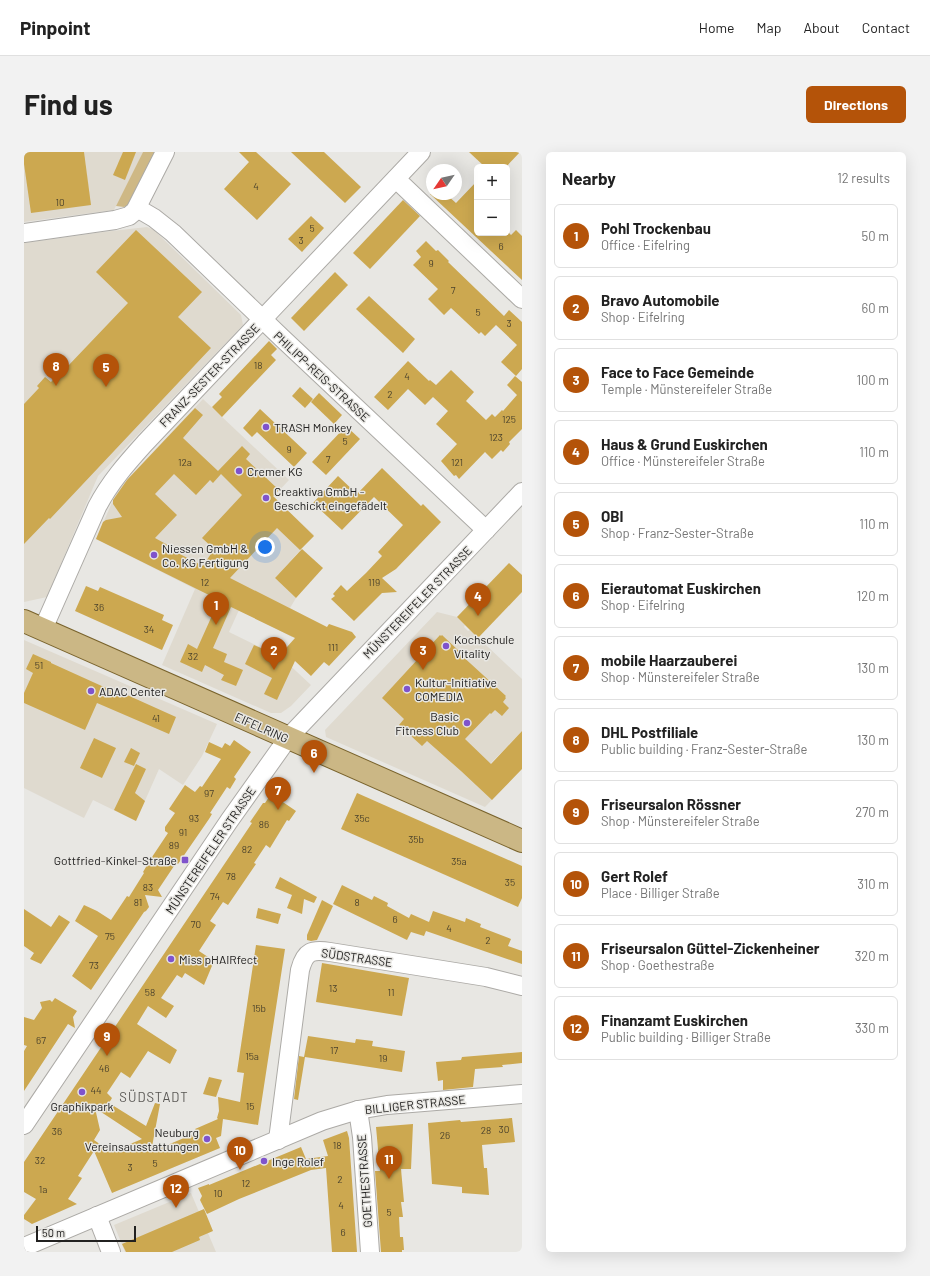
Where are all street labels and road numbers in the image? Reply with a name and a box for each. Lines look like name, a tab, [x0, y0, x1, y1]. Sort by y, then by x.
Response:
street label: FRANZ-SESTER-STRASSE	[156, 321, 262, 429]
street label: PHILIPP-REIS-STRASSE	[271, 328, 373, 424]
street label: MÜNSTEREIFELER STRASSE	[360, 543, 474, 661]
street label: EIFELRING	[233, 709, 291, 745]
street label: MÜNSTEREIFELER STRASSE	[162, 784, 258, 916]
street label: SÜDSTRASSE	[321, 945, 393, 969]
street label: BILLIGER STRASSE	[364, 1092, 466, 1116]
street label: GOETHESTRASSE	[354, 1134, 374, 1228]

